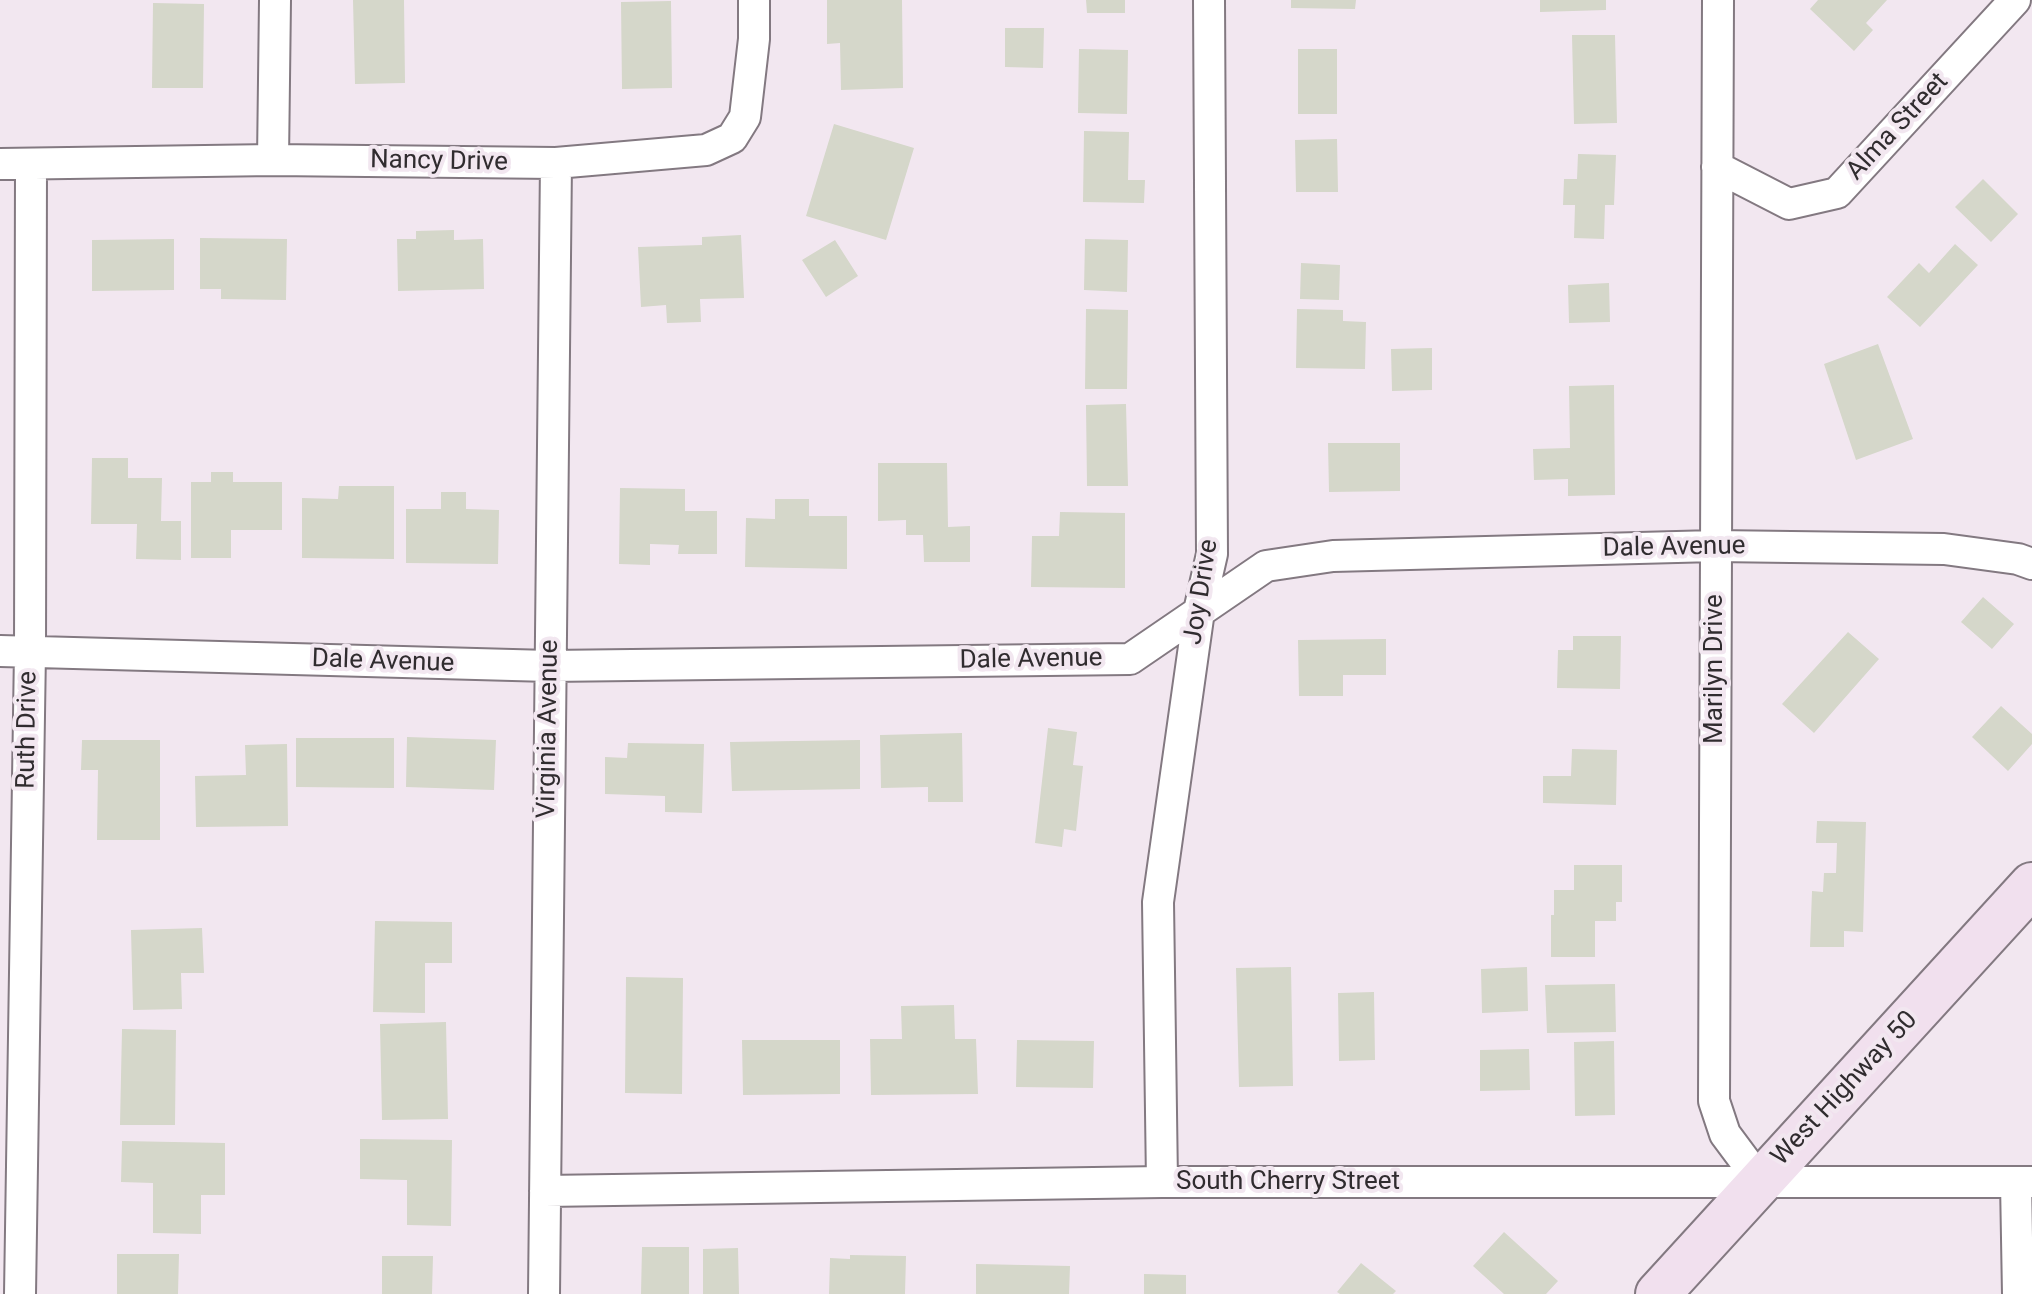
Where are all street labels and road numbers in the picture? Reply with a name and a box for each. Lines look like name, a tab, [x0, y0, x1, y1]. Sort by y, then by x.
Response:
street label: Alma Street	[1840, 67, 1956, 187]
street label: Nancy Drive	[370, 145, 508, 179]
street label: Dale Avenue	[1602, 531, 1746, 565]
street label: Joy Drive	[1178, 537, 1226, 647]
street label: Marilyn Drive	[1699, 594, 1731, 744]
street label: Virginia Avenue	[532, 639, 566, 819]
street label: Dale Avenue	[959, 643, 1103, 677]
street label: Dale Avenue	[311, 644, 455, 680]
street label: Ruth Drive	[11, 671, 45, 789]
street label: West Highway 50	[1765, 1005, 1925, 1173]
street label: South Cherry Street	[1176, 1166, 1400, 1198]

